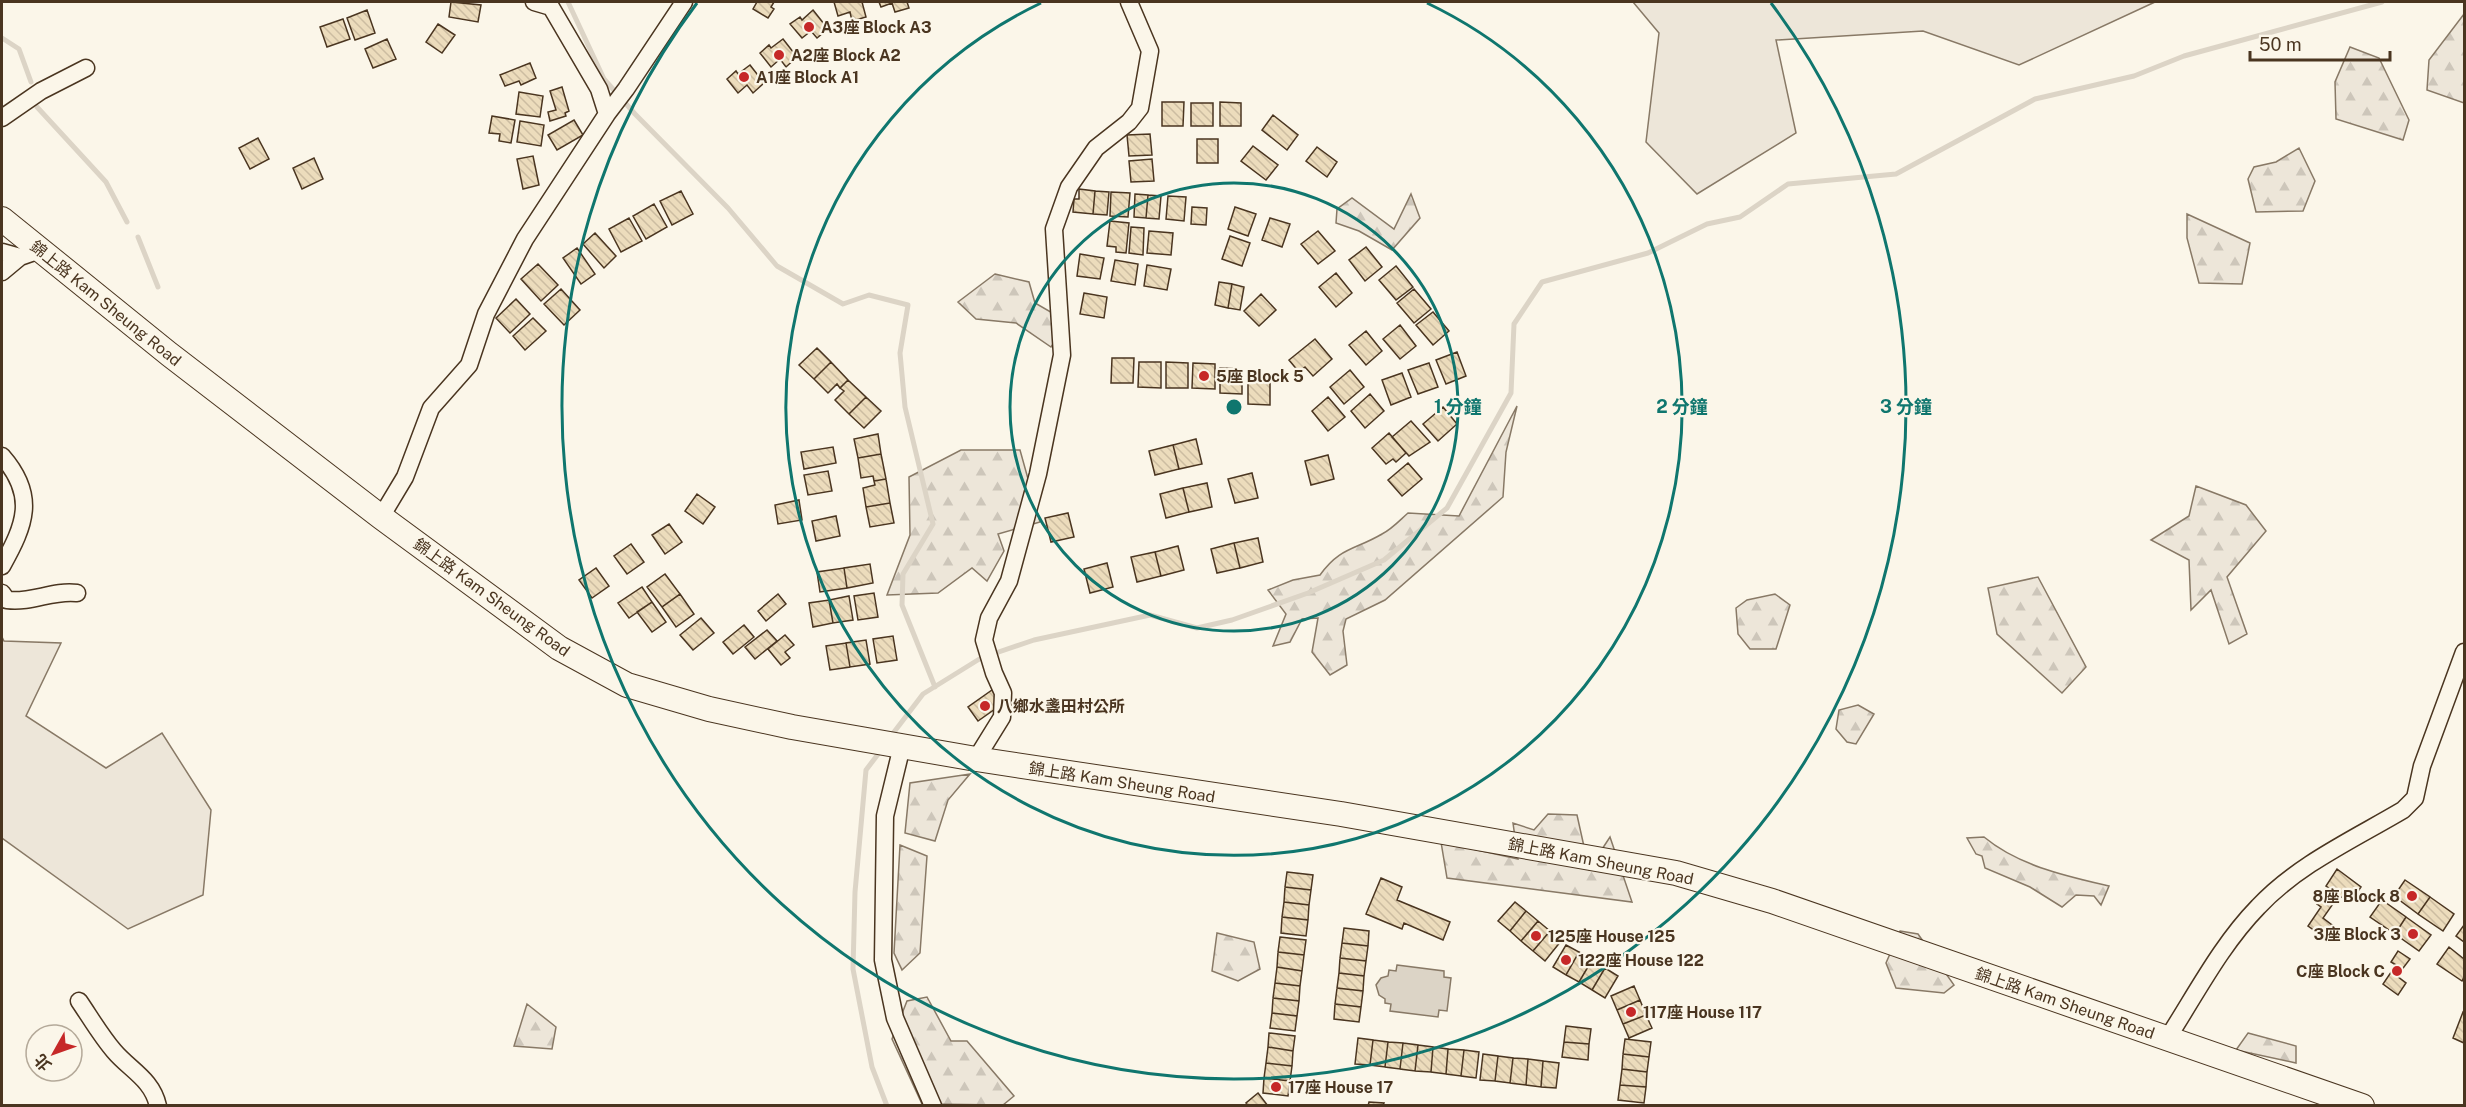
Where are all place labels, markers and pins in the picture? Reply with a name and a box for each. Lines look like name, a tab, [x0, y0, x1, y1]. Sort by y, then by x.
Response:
place label: A3座 Block A3	[821, 18, 932, 37]
marker: A3座 Block A3	[802, 20, 816, 34]
place label: A2座 Block A2	[791, 46, 901, 65]
marker: A2座 Block A2	[772, 48, 786, 62]
place label: A1座 Block A1	[756, 68, 859, 87]
marker: A1座 Block A1	[737, 70, 751, 84]
place label: 5座 Block 5	[1216, 367, 1304, 386]
marker: 5座 Block 5	[1197, 369, 1211, 383]
centre of rings	[1224, 397, 1244, 417]
place label: 八鄉水盞田村公所	[997, 697, 1125, 716]
marker: 八鄉水盞田村公所	[978, 699, 992, 713]
place label: 8座 Block 8	[2312, 887, 2400, 906]
marker: 8座 Block 8	[2405, 889, 2419, 903]
place label: 3座 Block 3	[2314, 925, 2401, 944]
place label: 125座 House 125	[1548, 927, 1675, 946]
marker: 3座 Block 3	[2406, 927, 2420, 941]
marker: 125座 House 125	[1529, 929, 1543, 943]
place label: 122座 House 122	[1578, 951, 1704, 970]
marker: 122座 House 122	[1559, 953, 1573, 967]
place label: C座 Block C	[2296, 962, 2385, 981]
marker: C座 Block C	[2390, 964, 2404, 978]
place label: 117座 House 117	[1643, 1003, 1762, 1022]
marker: 117座 House 117	[1624, 1005, 1638, 1019]
place label: 17座 House 17	[1288, 1078, 1393, 1097]
marker: 17座 House 17	[1269, 1080, 1283, 1094]

